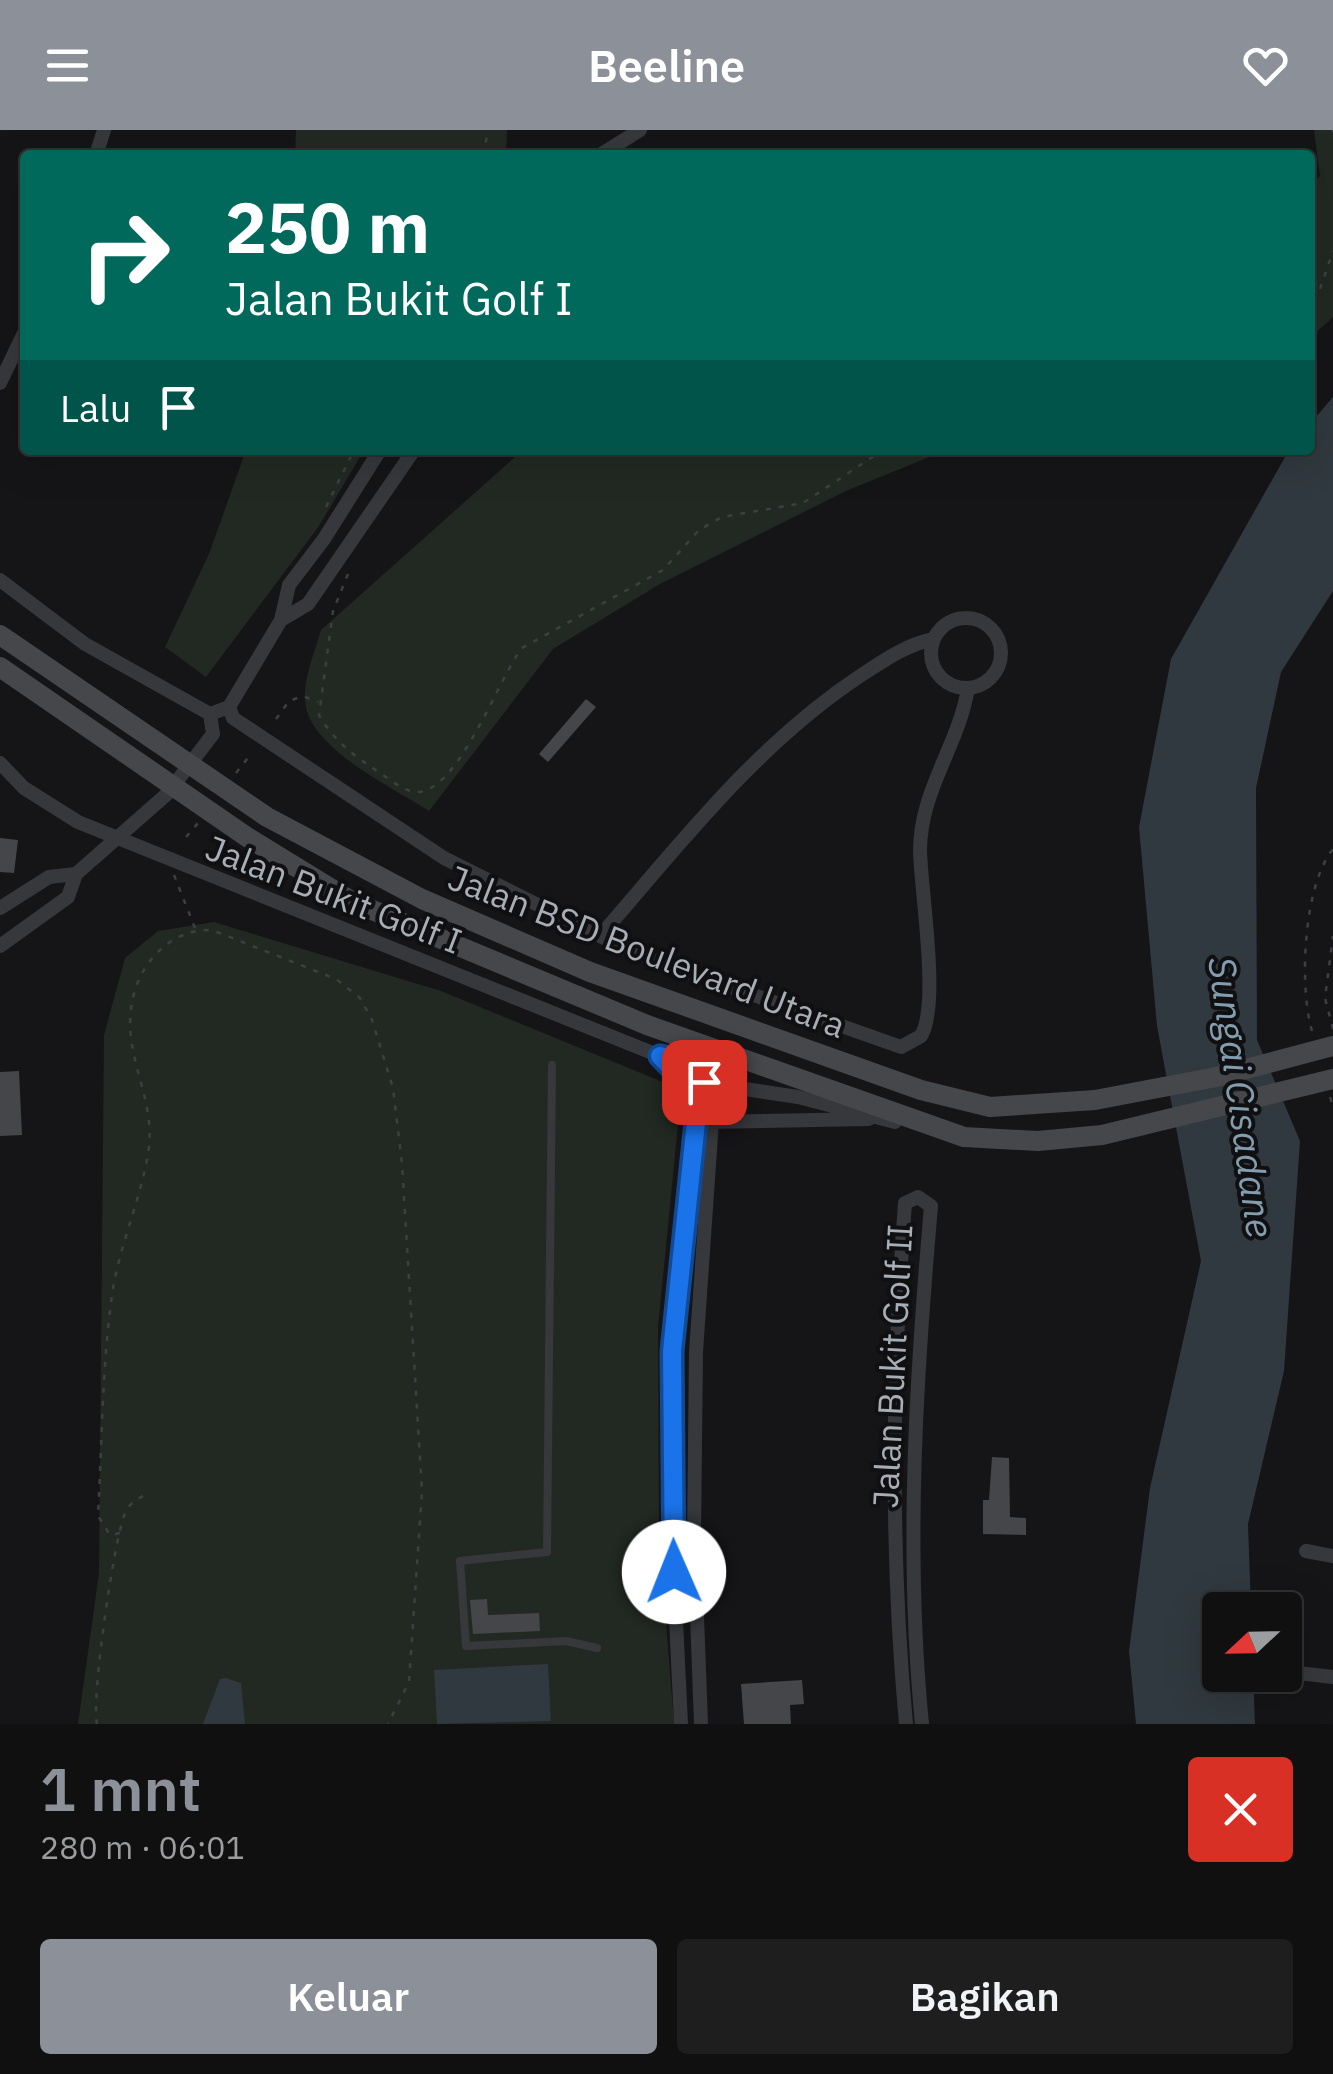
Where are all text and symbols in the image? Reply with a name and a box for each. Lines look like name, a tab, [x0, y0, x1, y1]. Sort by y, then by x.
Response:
text: Beeline	[588, 36, 745, 94]
icon: menu	[40, 38, 95, 93]
icon: heart	[1238, 38, 1293, 93]
text: 250 m	[225, 181, 430, 272]
icon: right	[60, 190, 190, 320]
text: Jalan Bukit Golf I	[225, 269, 573, 327]
icon: arrive	[151, 380, 206, 435]
text: Lalu	[60, 383, 131, 432]
street label: Jalan Bukit Golf I	[200, 824, 468, 964]
street label: Jalan BSD Boulevard Utara	[442, 854, 852, 1048]
water label: Sungai Cisadane	[1198, 953, 1286, 1241]
pin	[662, 1040, 747, 1125]
icon: arrive	[677, 1055, 732, 1110]
street label: Jalan Bukit Golf II	[862, 1223, 922, 1509]
position arrow	[622, 1520, 726, 1624]
north arrow	[1202, 1592, 1302, 1692]
map controls	[1202, 1592, 1302, 1692]
text: 1 mnt	[40, 1749, 201, 1828]
button: close	[1188, 1757, 1293, 1862]
text: 280 m · 06:01	[40, 1826, 245, 1868]
button: Keluar	[40, 1939, 657, 2054]
button: Bagikan	[677, 1939, 1293, 2054]

